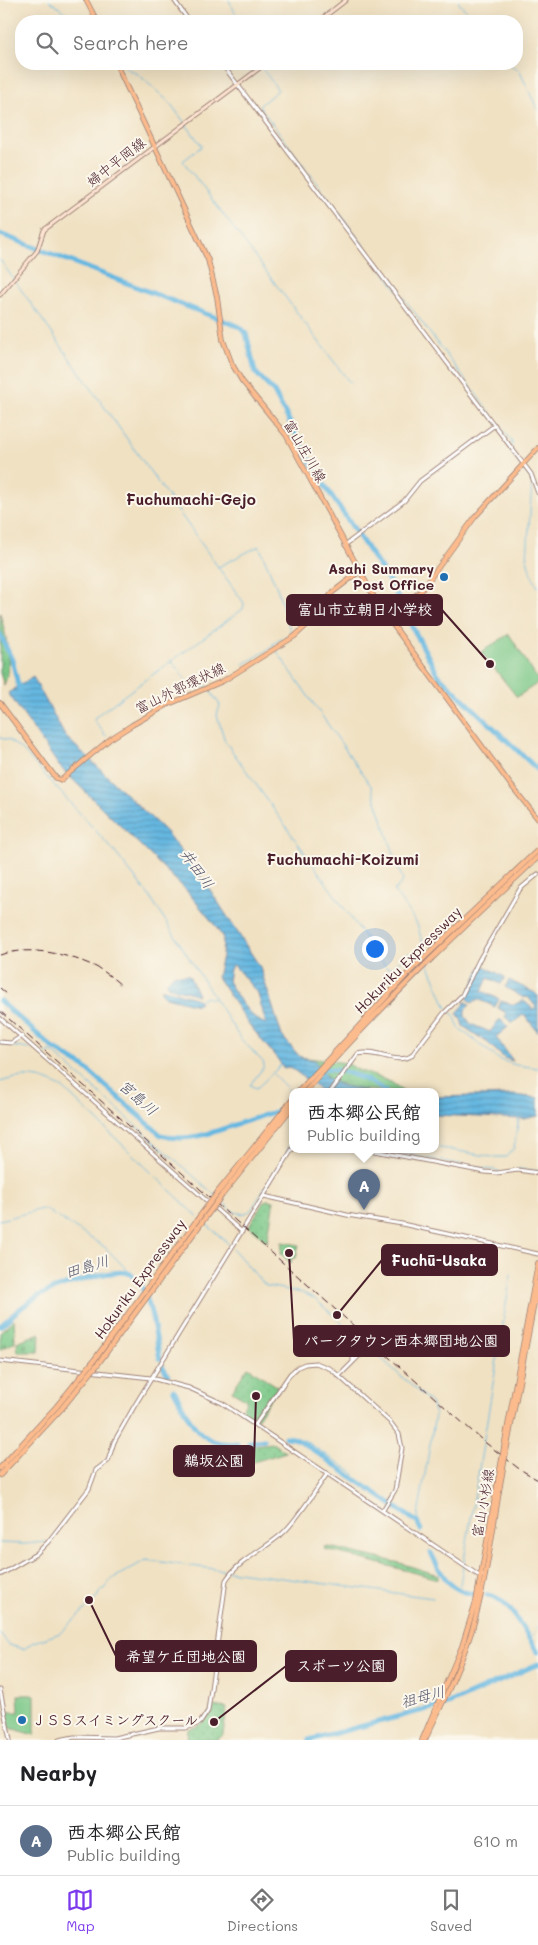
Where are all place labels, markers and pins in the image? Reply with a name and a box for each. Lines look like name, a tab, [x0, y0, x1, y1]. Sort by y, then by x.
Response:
place label: Asahi Summary Post Office	[328, 559, 434, 594]
marker: Asahi Summary Post Office	[438, 571, 450, 583]
callout: 富山市立朝日小学校	[287, 595, 442, 625]
pin: A	[348, 1169, 380, 1210]
callout: Fuchū-Usaka	[382, 1245, 497, 1275]
callout: パークタウン西本郷団地公園	[294, 1326, 509, 1356]
callout: 鵜坂公園	[174, 1446, 254, 1476]
callout: 希望ケ丘団地公園	[116, 1641, 256, 1671]
callout: スポーツ公園	[286, 1651, 396, 1681]
place label: ＪＳＳスイミングスクール	[32, 1710, 199, 1729]
marker: ＪＳＳスイミングスクール	[16, 1714, 28, 1726]

